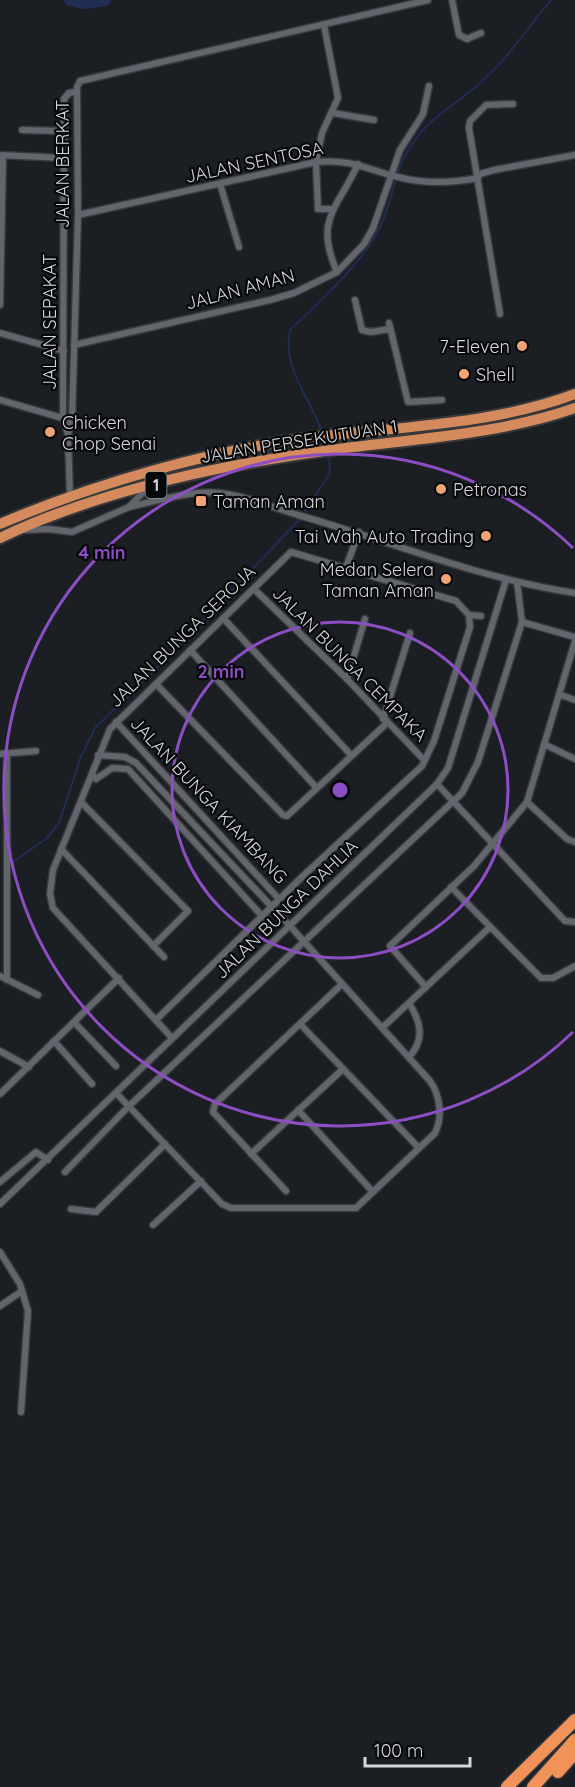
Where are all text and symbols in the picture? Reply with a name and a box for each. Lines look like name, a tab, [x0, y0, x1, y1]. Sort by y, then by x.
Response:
street label: JALAN BERKAT	[51, 100, 74, 228]
street label: JALAN SENTOSA	[183, 136, 325, 188]
street label: JALAN SEPAKAT	[38, 254, 61, 390]
street label: JALAN AMAN	[183, 263, 297, 315]
place label: 7-Eleven	[439, 335, 510, 358]
marker: 7-Eleven	[515, 339, 529, 353]
place label: Shell	[476, 363, 515, 386]
marker: Shell	[457, 367, 471, 381]
place label: Chicken Chop Senai	[62, 411, 156, 455]
street label: JALAN PERSEKUTUAN 1	[199, 414, 399, 468]
marker: Chicken Chop Senai	[43, 425, 57, 439]
road number: 1	[146, 472, 166, 498]
place label: Petronas	[453, 478, 527, 501]
marker: Petronas	[434, 482, 448, 496]
place label: Taman Aman	[213, 490, 325, 513]
marker: Taman Aman	[194, 494, 208, 508]
place label: Tai Wah Auto Trading	[295, 525, 474, 548]
marker: Tai Wah Auto Trading	[479, 529, 493, 543]
text: 4 min	[78, 541, 126, 564]
place label: Medan Selera Taman Aman	[320, 558, 434, 602]
street label: JALAN BUNGA SEROJA	[104, 560, 260, 712]
marker: Medan Selera Taman Aman	[439, 572, 453, 586]
street label: JALAN BUNGA CEMPAKA	[268, 582, 433, 747]
text: 2 min	[198, 660, 244, 683]
street label: JALAN BUNGA KIAMBANG	[126, 712, 292, 888]
centre of rings	[330, 780, 350, 800]
street label: JALAN BUNGA DAHLIA	[209, 834, 363, 984]
scale bar	[365, 1730, 470, 1768]
text: 100 m	[374, 1739, 423, 1762]

